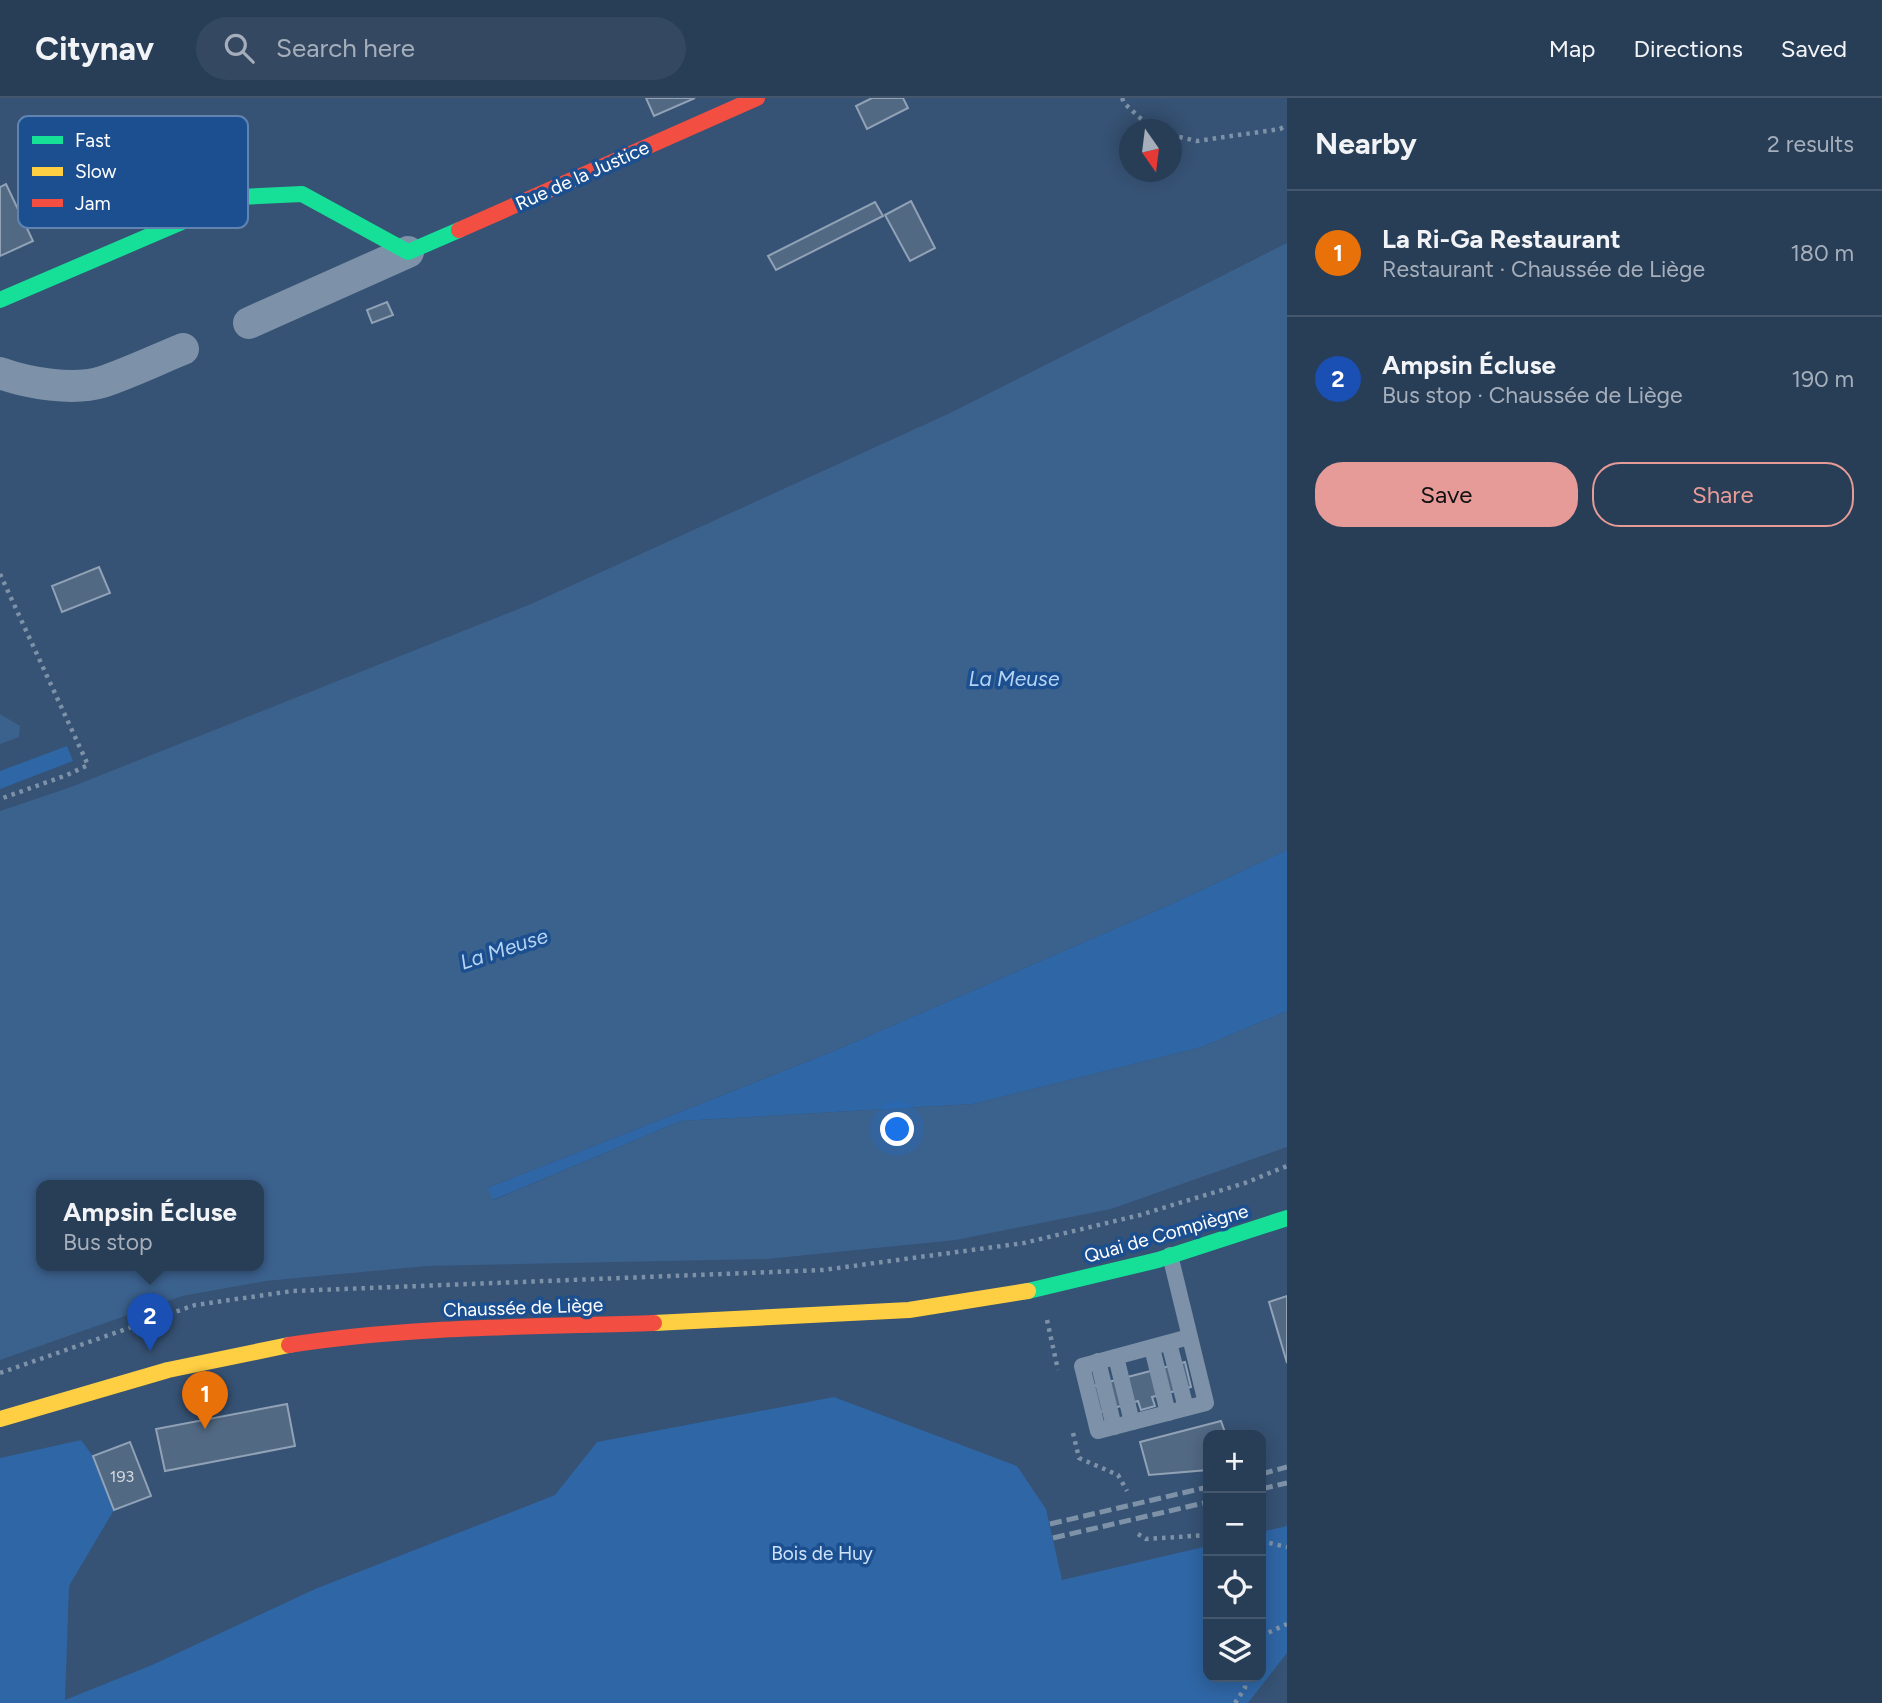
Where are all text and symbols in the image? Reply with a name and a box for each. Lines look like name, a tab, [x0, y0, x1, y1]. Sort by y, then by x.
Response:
search box	[196, 17, 686, 80]
text: Citynav	[35, 29, 154, 68]
icon: search	[220, 29, 258, 67]
text: Search here	[276, 32, 415, 64]
text: Map	[1549, 34, 1595, 63]
text: Directions	[1633, 34, 1743, 63]
text: Saved	[1781, 34, 1847, 63]
legend	[18, 116, 248, 228]
north arrow	[1119, 119, 1182, 182]
text: Nearby	[1315, 125, 1417, 162]
text: Fast	[75, 129, 111, 152]
text: 2 results	[1767, 130, 1854, 158]
street label: Rue de la Justice	[512, 136, 653, 215]
text: Slow	[75, 160, 117, 183]
text: Jam	[75, 192, 111, 215]
text: La Ri-Ga Restaurant	[1382, 223, 1621, 255]
text: 1	[1333, 239, 1343, 267]
text: 180 m	[1790, 239, 1854, 267]
text: Restaurant · Chaussée de Liège	[1382, 255, 1705, 283]
text: Ampsin Écluse	[1382, 349, 1556, 381]
text: 2	[1331, 365, 1345, 393]
text: 190 m	[1791, 365, 1854, 393]
text: Bus stop · Chaussée de Liège	[1382, 381, 1683, 409]
button: Save	[1315, 462, 1578, 527]
button: Share	[1592, 462, 1854, 527]
water label: La Meuse	[969, 666, 1060, 691]
water label: La Meuse	[457, 922, 551, 974]
your location	[880, 1112, 914, 1146]
popup	[36, 1180, 264, 1271]
text: Ampsin Écluse	[63, 1196, 237, 1228]
street label: Quai de Compiègne	[1082, 1199, 1251, 1268]
text: Bus stop	[63, 1228, 153, 1256]
pin: 2	[127, 1293, 173, 1351]
street label: Chaussée de Liège	[443, 1293, 603, 1322]
pin: 1	[182, 1371, 228, 1429]
map controls	[1203, 1430, 1266, 1682]
button: +	[1203, 1430, 1266, 1493]
house number: 193	[110, 1467, 134, 1486]
button: −	[1203, 1493, 1266, 1556]
park label: Bois de Huy	[771, 1542, 873, 1565]
button: locate	[1203, 1556, 1266, 1619]
button: layers	[1203, 1619, 1266, 1682]

